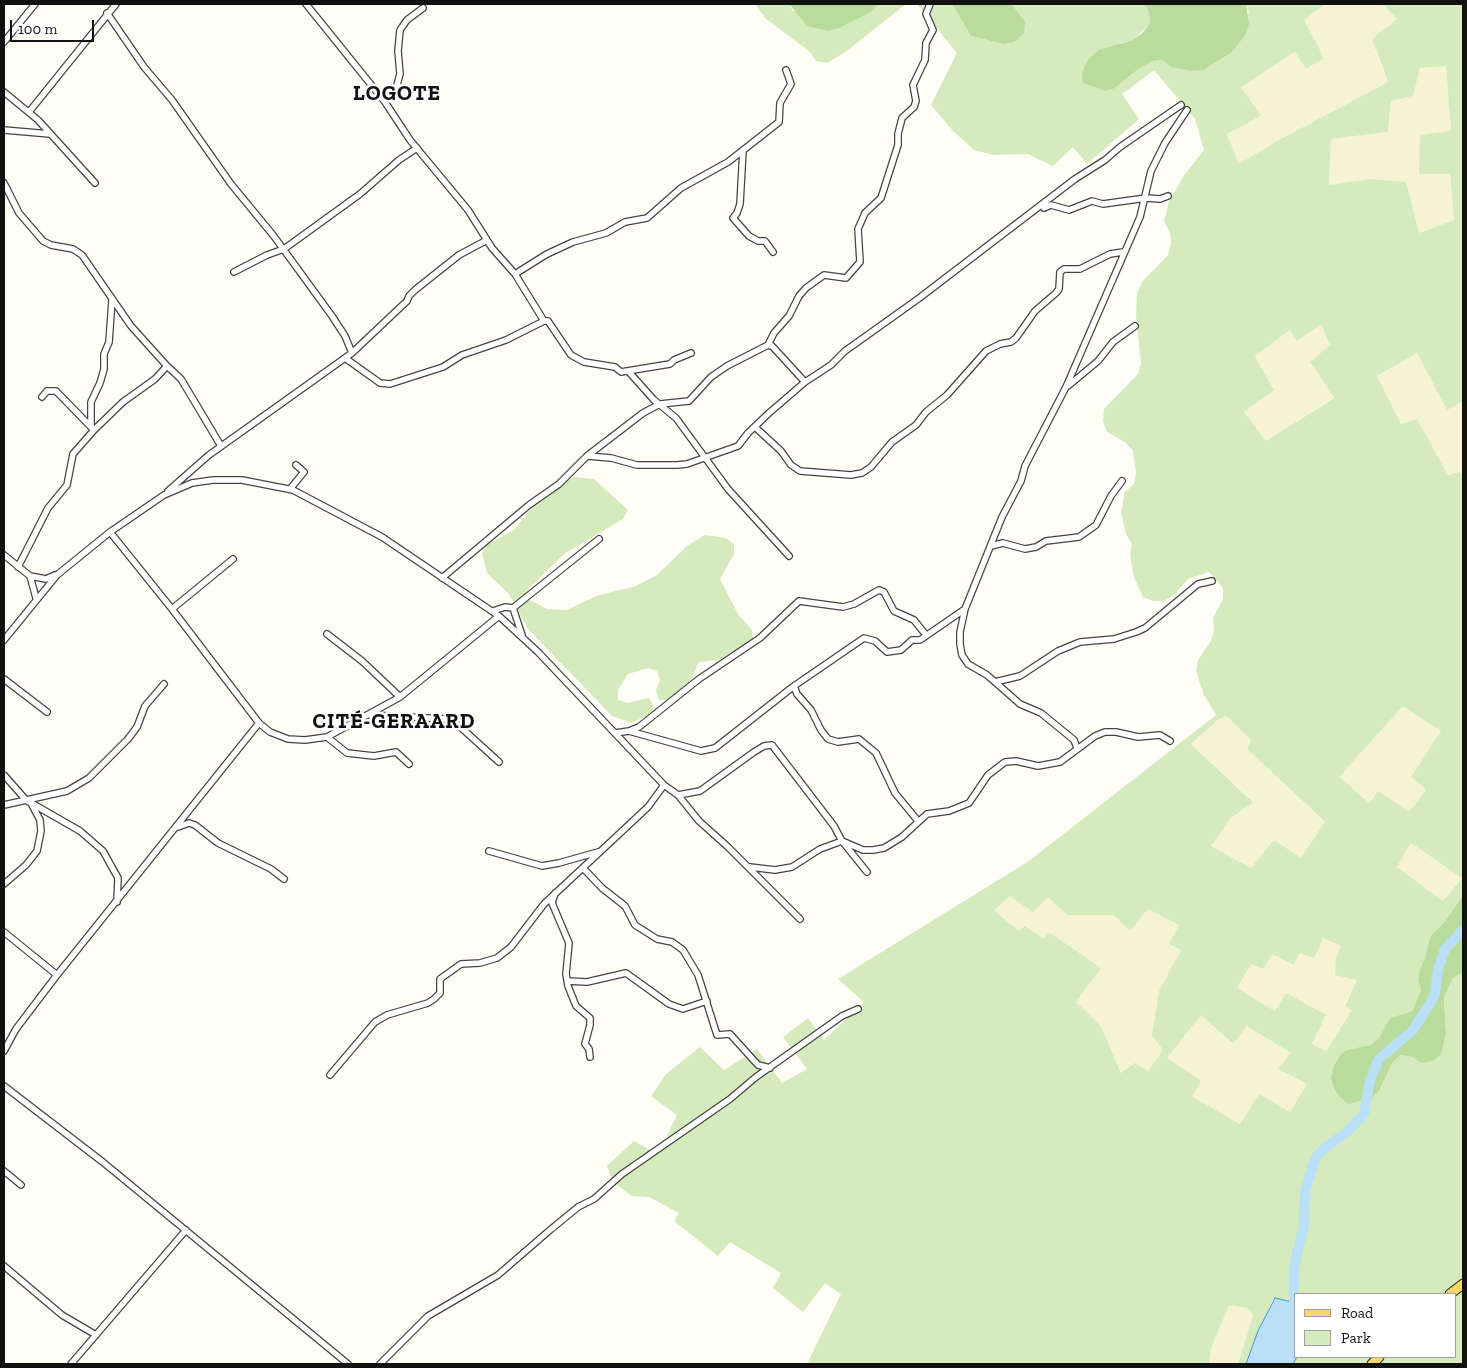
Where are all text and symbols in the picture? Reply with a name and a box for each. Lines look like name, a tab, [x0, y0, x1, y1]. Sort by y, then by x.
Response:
scale bar	[12, 10, 96, 42]
text: 100 m	[18, 20, 57, 38]
district label: LOGOTE	[352, 81, 442, 107]
district label: CITÉ-GERAARD	[311, 709, 477, 735]
legend	[1294, 1293, 1457, 1358]
text: Road	[1341, 1304, 1373, 1322]
text: Park	[1341, 1329, 1371, 1347]

